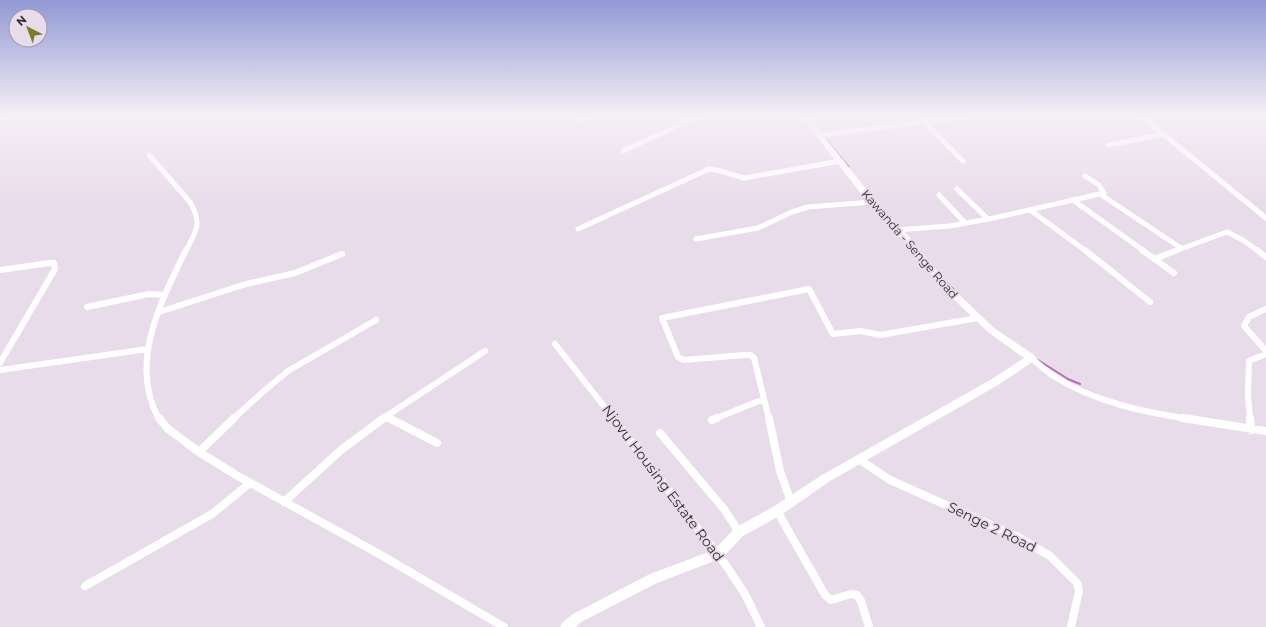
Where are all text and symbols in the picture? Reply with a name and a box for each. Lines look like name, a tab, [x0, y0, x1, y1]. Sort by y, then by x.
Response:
north arrow	[8, 8, 48, 48]
text: N	[13, 12, 29, 29]
street label: Kawanda - Senge Road	[859, 186, 961, 302]
street label: Njovu Housing Estate Road	[598, 401, 728, 565]
street label: Senge 2 Road	[945, 498, 1039, 556]

